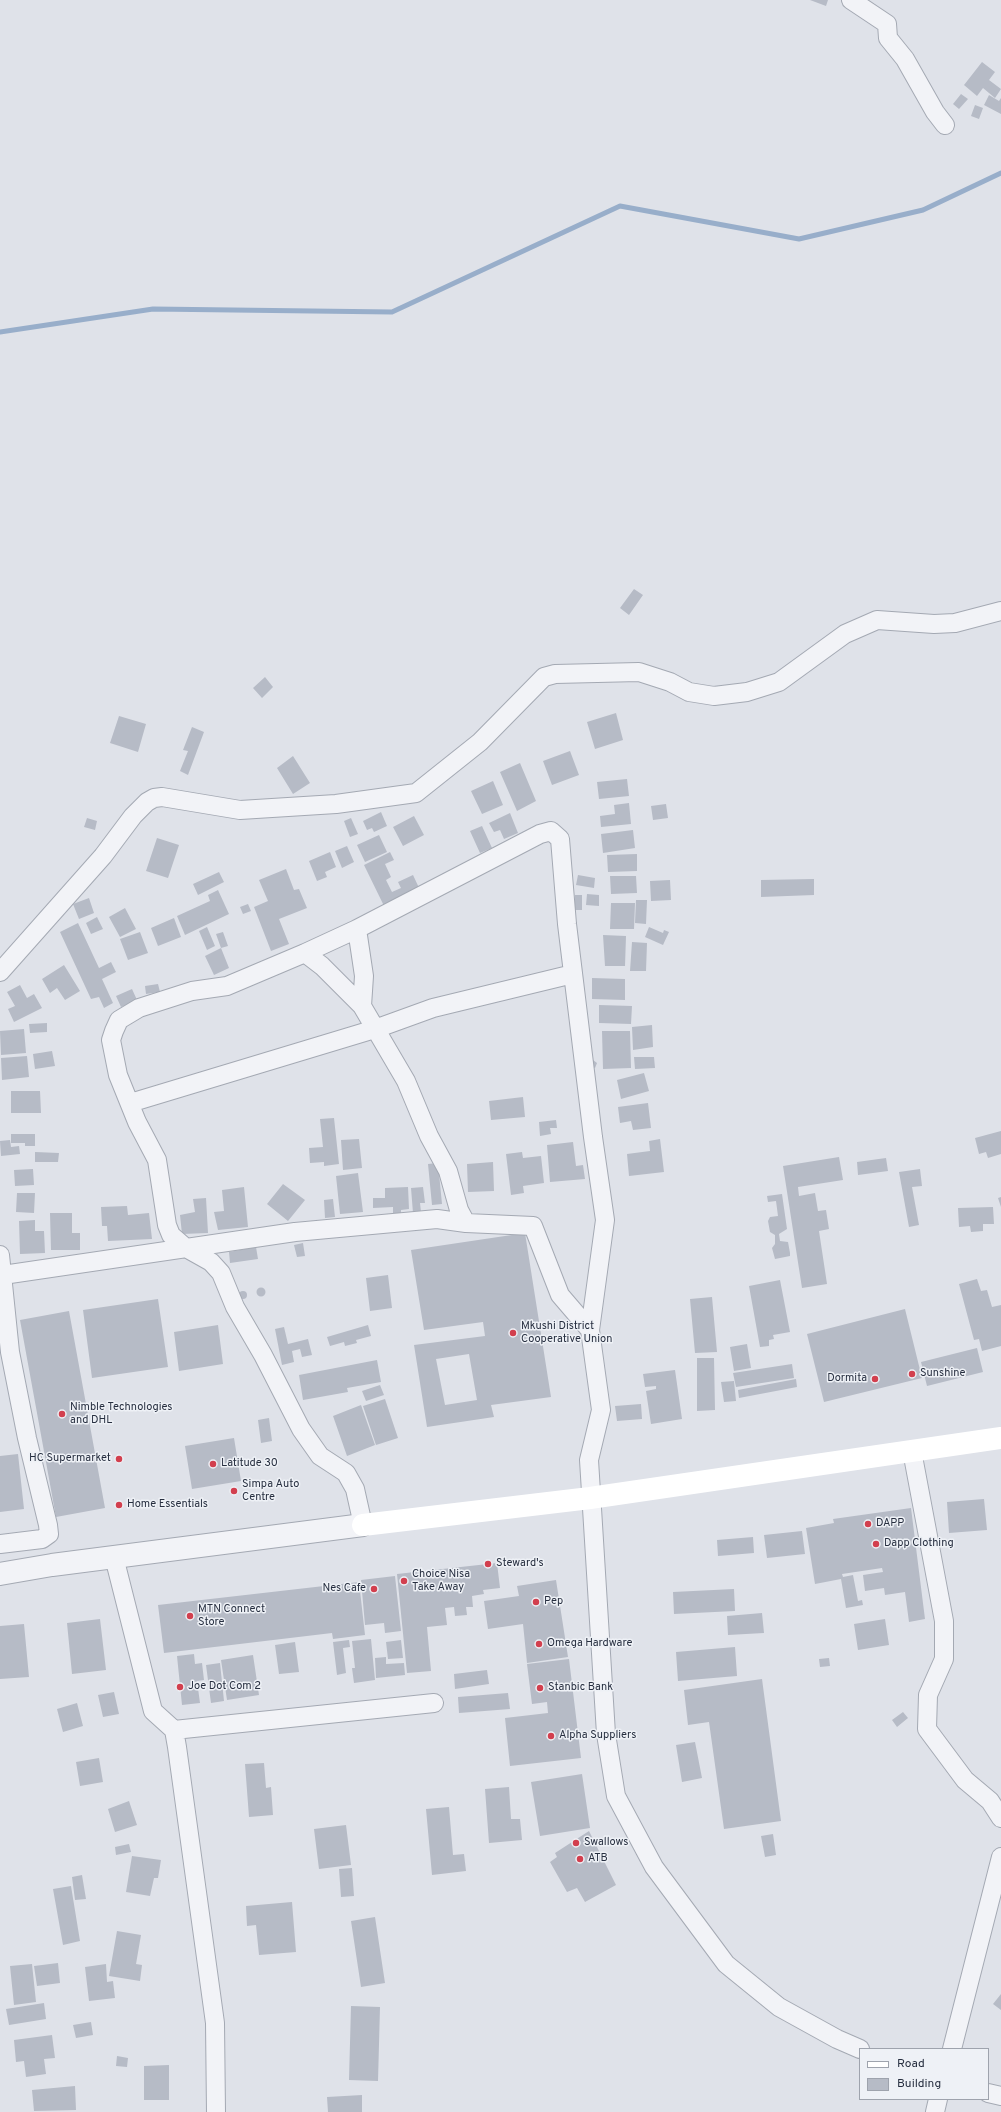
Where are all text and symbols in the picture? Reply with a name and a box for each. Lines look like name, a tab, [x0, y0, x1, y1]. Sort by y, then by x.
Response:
place label: Mkushi District Cooperative Union	[521, 1320, 612, 1346]
marker: Mkushi District Cooperative Union	[508, 1328, 518, 1338]
place label: Sunshine	[920, 1367, 965, 1381]
marker: Sunshine	[907, 1369, 917, 1379]
place label: Dormita	[827, 1372, 867, 1386]
marker: Dormita	[870, 1374, 880, 1384]
place label: Nimble Technologies and DHL	[70, 1401, 172, 1427]
marker: Nimble Technologies and DHL	[57, 1409, 67, 1419]
place label: HC Supermarket	[29, 1452, 111, 1466]
marker: HC Supermarket	[114, 1454, 124, 1464]
place label: Latitude 30	[221, 1457, 278, 1471]
marker: Latitude 30	[208, 1459, 218, 1469]
place label: Simpa Auto Centre	[242, 1478, 299, 1504]
marker: Simpa Auto Centre	[229, 1486, 239, 1496]
place label: Home Essentials	[127, 1498, 208, 1512]
marker: Home Essentials	[114, 1500, 124, 1510]
place label: DAPP	[876, 1517, 904, 1531]
marker: DAPP	[863, 1519, 873, 1529]
place label: Dapp Clothing	[884, 1537, 954, 1551]
marker: Dapp Clothing	[871, 1539, 881, 1549]
place label: Steward's	[496, 1557, 544, 1571]
marker: Steward's	[483, 1559, 493, 1569]
place label: Choice Nisa Take Away	[412, 1568, 470, 1594]
marker: Choice Nisa Take Away	[399, 1576, 409, 1586]
place label: Nes Cafe	[322, 1582, 366, 1596]
marker: Nes Cafe	[369, 1584, 379, 1594]
place label: Pep	[544, 1595, 563, 1609]
marker: Pep	[531, 1597, 541, 1607]
place label: MTN Connect Store	[198, 1603, 265, 1629]
marker: MTN Connect Store	[185, 1611, 195, 1621]
place label: Omega Hardware	[547, 1637, 632, 1651]
marker: Omega Hardware	[534, 1639, 544, 1649]
place label: Joe Dot Com 2	[188, 1680, 261, 1694]
place label: Stanbic Bank	[548, 1681, 613, 1695]
marker: Joe Dot Com 2	[175, 1682, 185, 1692]
marker: Stanbic Bank	[535, 1683, 545, 1693]
place label: Alpha Suppliers	[559, 1729, 636, 1743]
marker: Alpha Suppliers	[546, 1731, 556, 1741]
place label: Swallows	[584, 1836, 629, 1850]
marker: Swallows	[571, 1838, 581, 1848]
place label: ATB	[588, 1852, 608, 1866]
marker: ATB	[575, 1854, 585, 1864]
legend	[859, 2048, 989, 2100]
text: Road	[897, 2056, 925, 2072]
text: Building	[897, 2076, 941, 2092]

